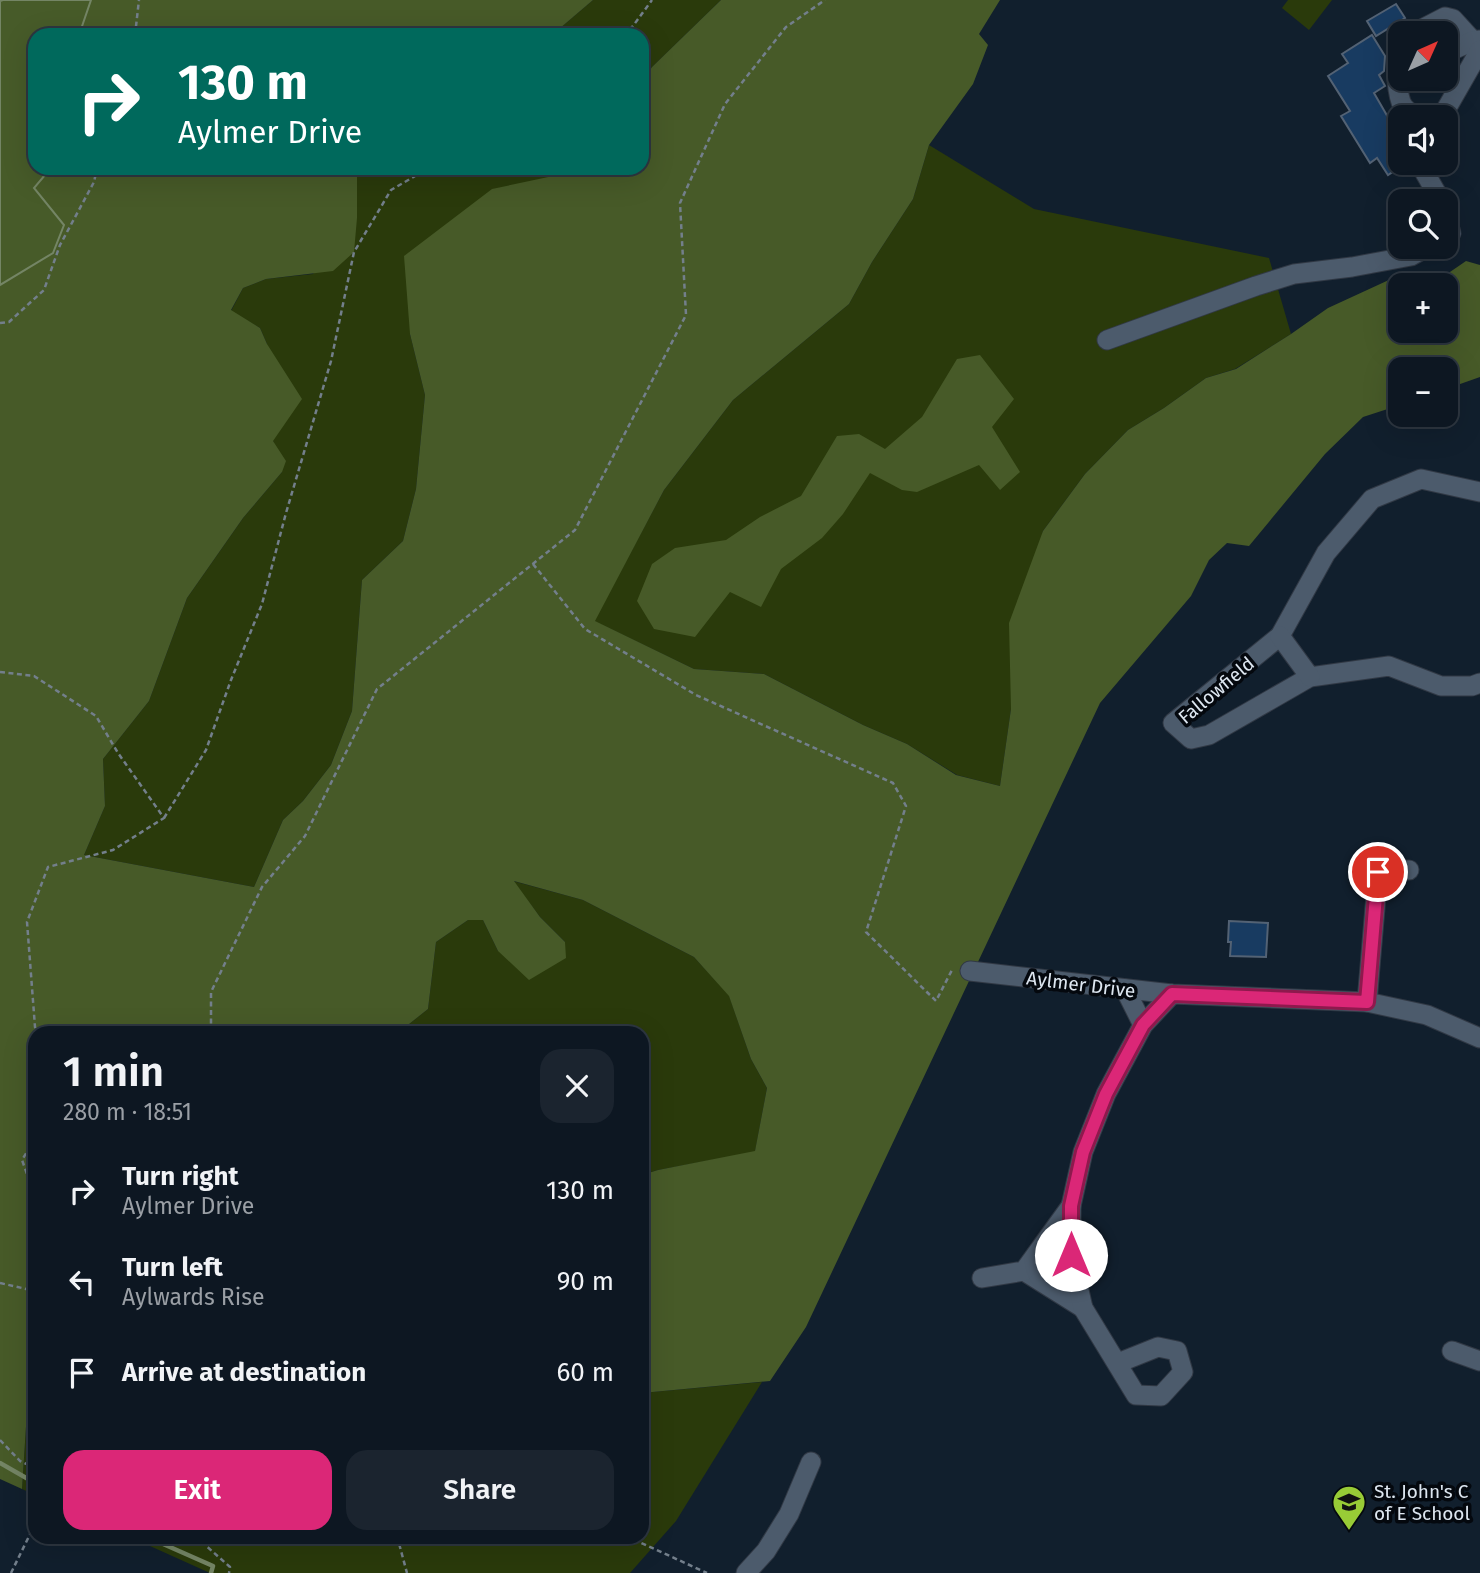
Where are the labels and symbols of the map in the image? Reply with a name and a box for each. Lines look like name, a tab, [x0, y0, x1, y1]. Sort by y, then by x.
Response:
north arrow	[1388, 21, 1458, 91]
street label: Fallowfield	[1174, 652, 1259, 729]
pin	[1348, 842, 1408, 902]
street label: Aylmer Drive	[1025, 966, 1137, 1003]
position arrow	[1034, 1218, 1108, 1292]
place label: St. John's C of E School	[1374, 1480, 1470, 1525]
school or university icon: St. John's C of E School	[1330, 1483, 1368, 1532]

